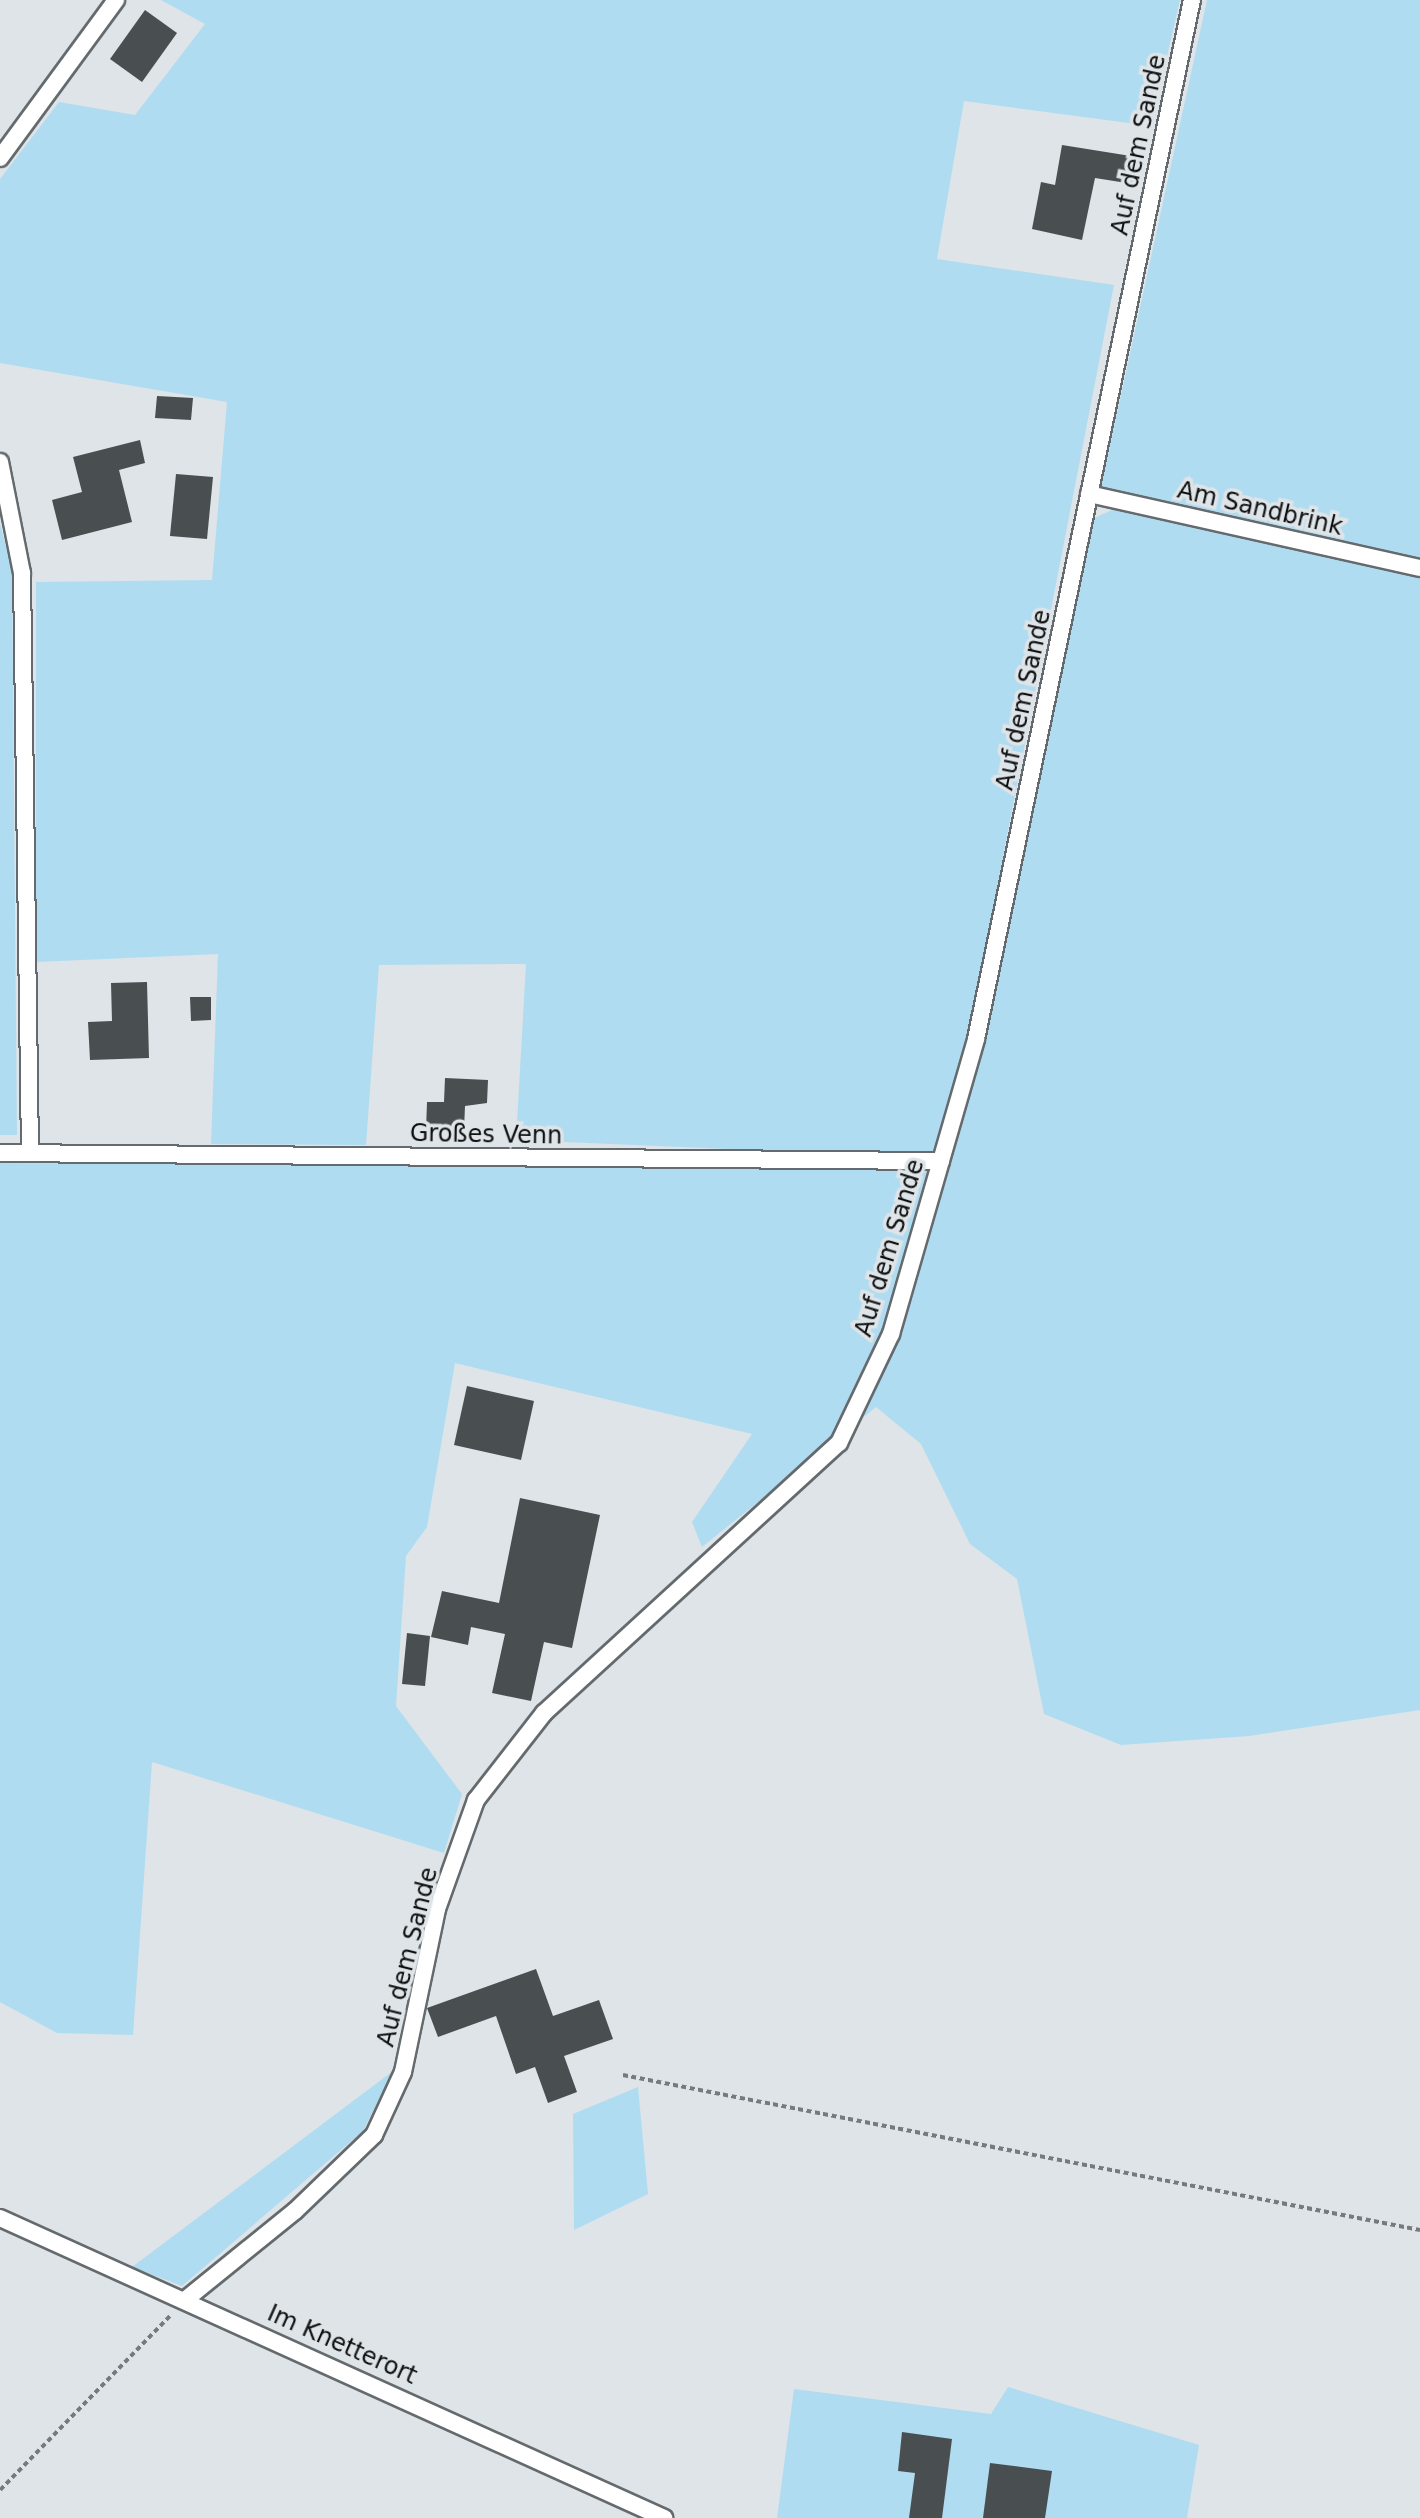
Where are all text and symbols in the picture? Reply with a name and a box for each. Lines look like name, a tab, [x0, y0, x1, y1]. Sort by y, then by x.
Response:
street label: Auf dem Sande	[1106, 52, 1172, 238]
street label: Am Sandbrink	[1175, 476, 1345, 542]
street label: Auf dem Sande	[991, 607, 1057, 793]
street label: Großes Venn	[410, 1119, 562, 1151]
street label: Auf dem Sande	[849, 1156, 931, 1340]
street label: Auf dem Sande	[372, 1864, 444, 2050]
street label: Im Knetterort	[263, 2299, 421, 2391]

